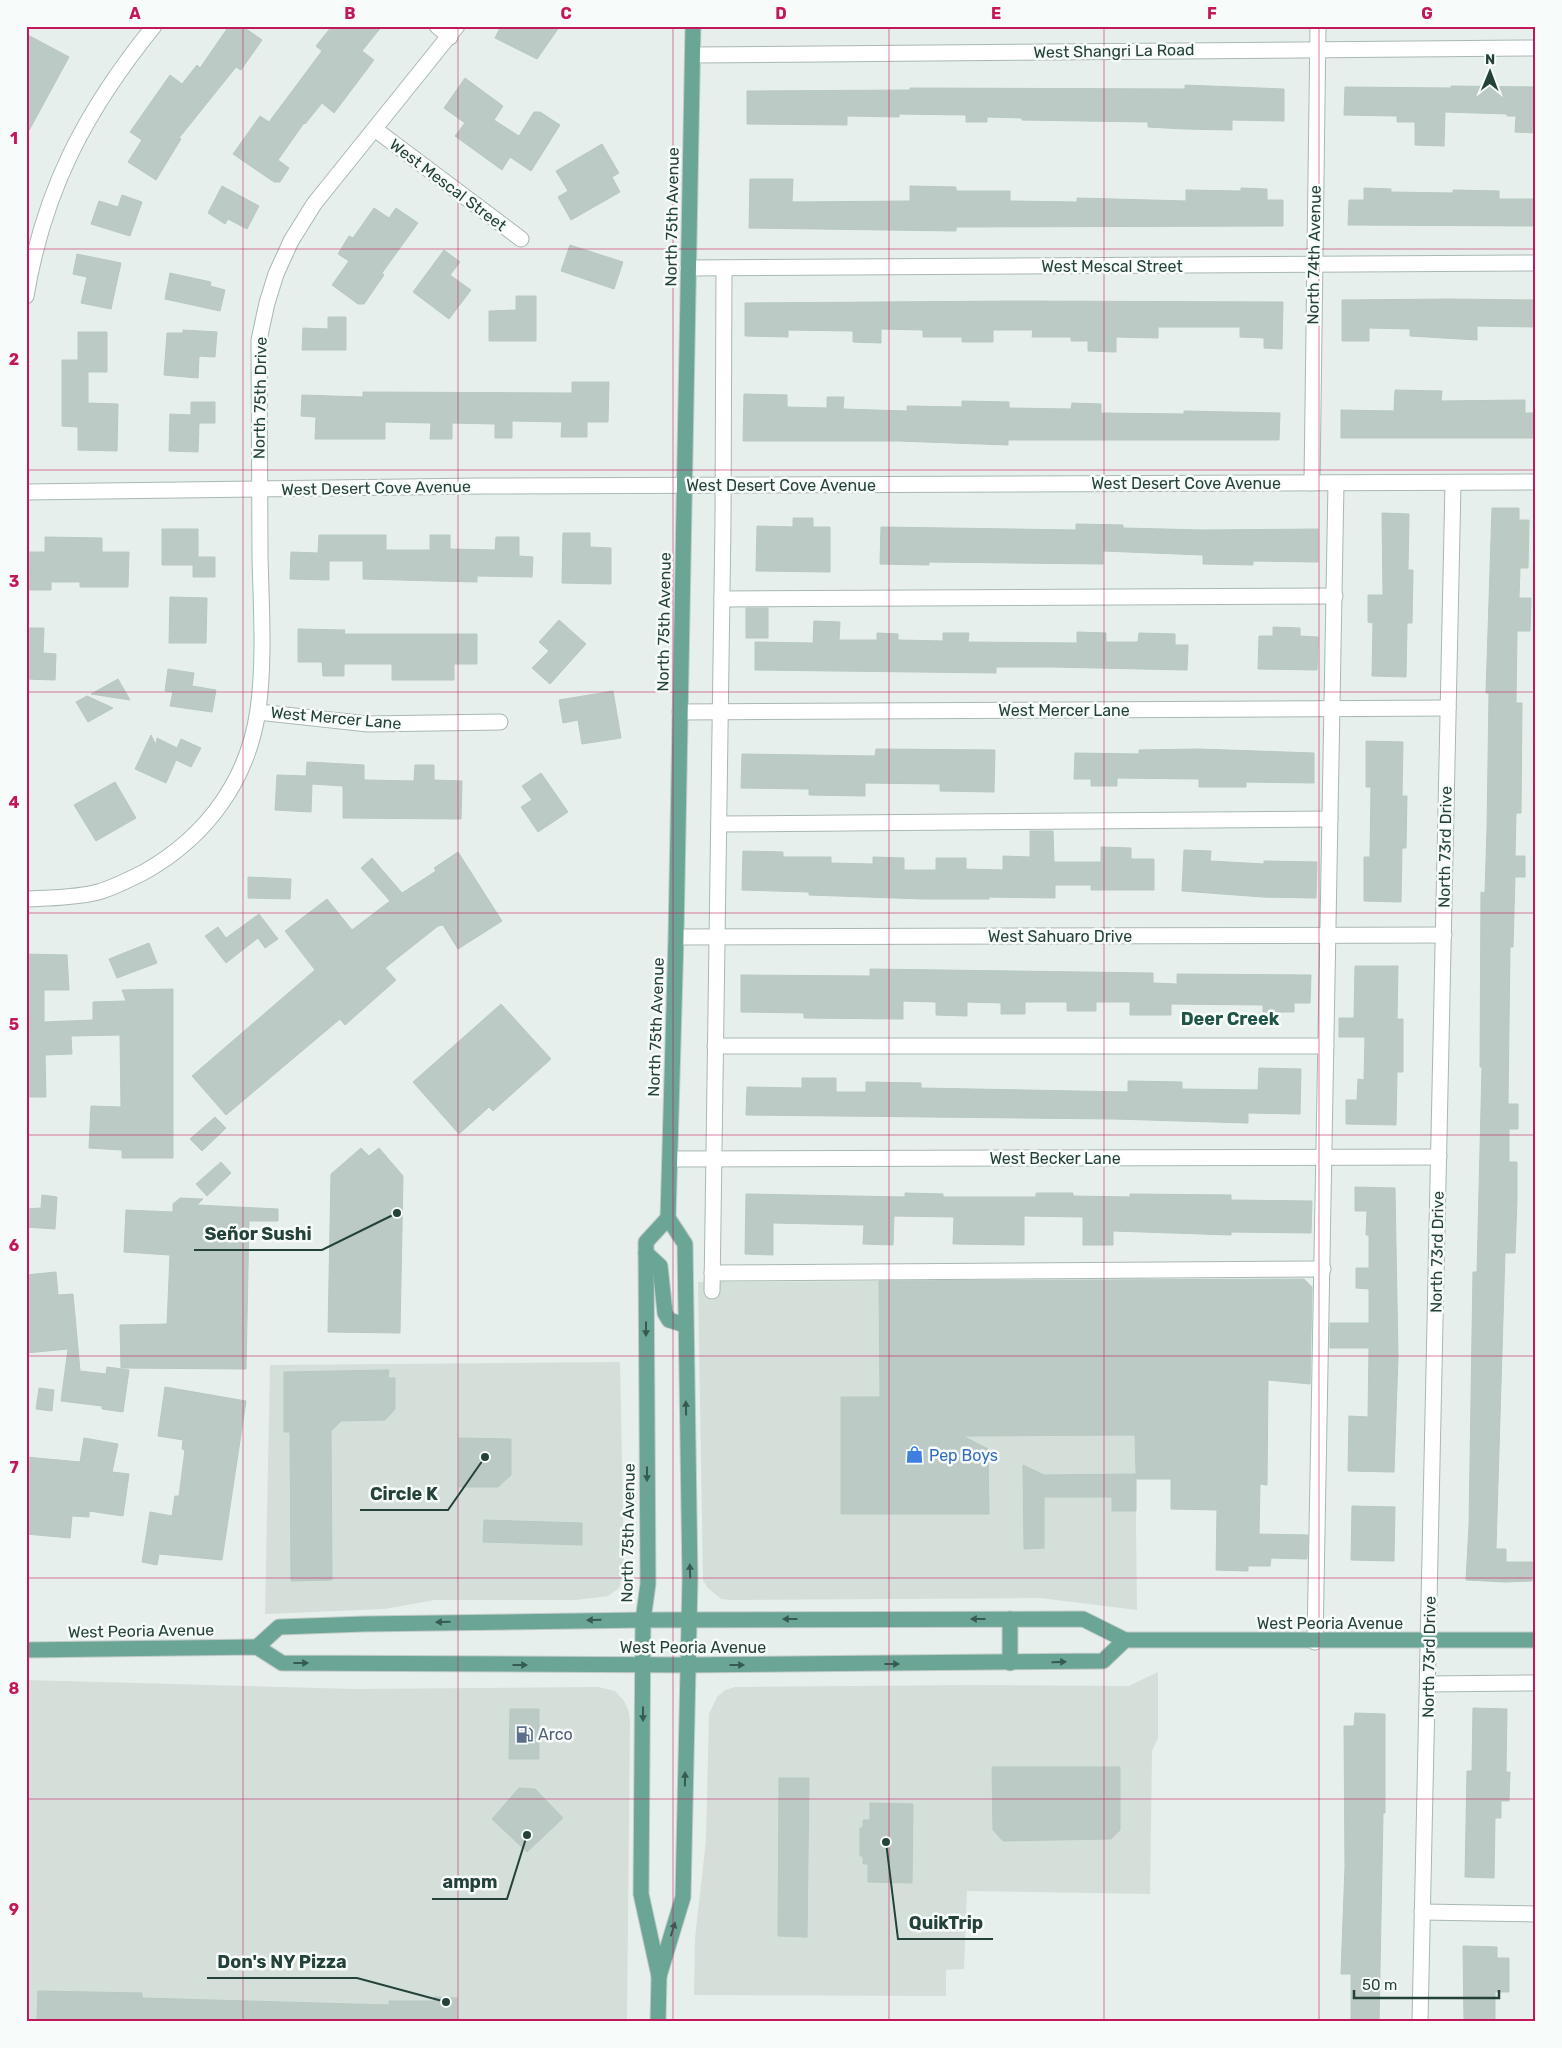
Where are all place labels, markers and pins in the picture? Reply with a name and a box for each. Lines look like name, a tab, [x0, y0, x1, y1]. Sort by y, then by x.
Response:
callout: Señor Sushi	[194, 1217, 322, 1250]
shop icon: Pep Boys	[905, 1445, 925, 1465]
place label: Pep Boys	[929, 1446, 998, 1465]
callout: Circle K	[360, 1477, 448, 1510]
fuel station icon: Arco	[514, 1724, 534, 1744]
place label: Arco	[538, 1725, 573, 1744]
callout: ampm	[432, 1866, 507, 1899]
callout: QuikTrip	[898, 1906, 993, 1939]
callout: Don's NY Pizza	[207, 1945, 357, 1978]

